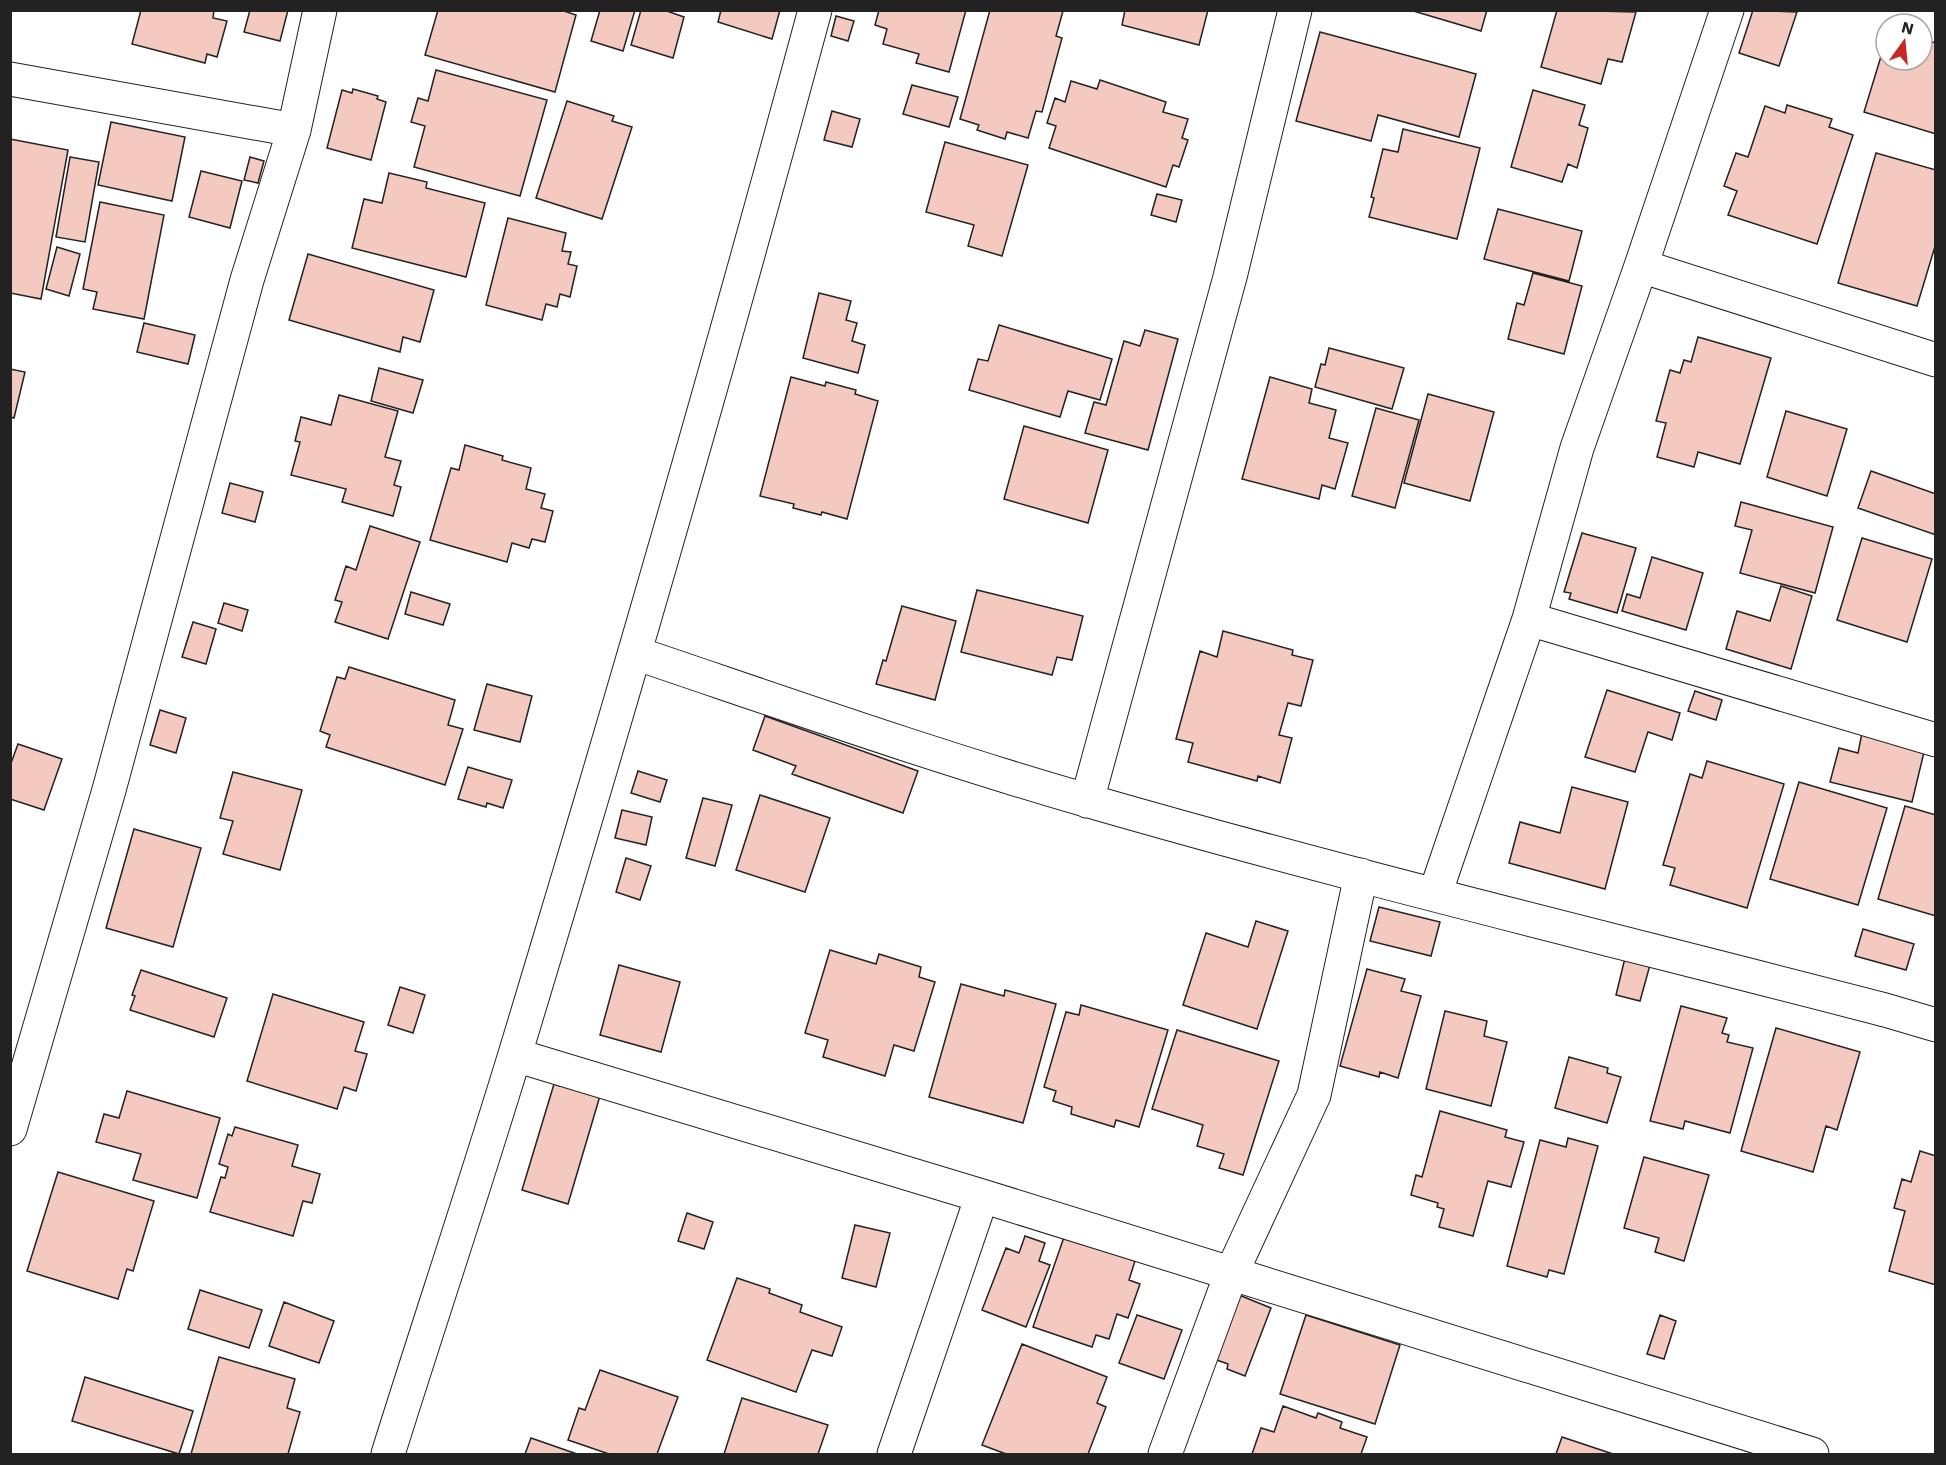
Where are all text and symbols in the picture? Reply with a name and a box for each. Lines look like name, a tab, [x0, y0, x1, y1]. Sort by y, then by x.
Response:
north arrow	[1874, 12, 1934, 72]
text: N	[1900, 17, 1916, 39]

